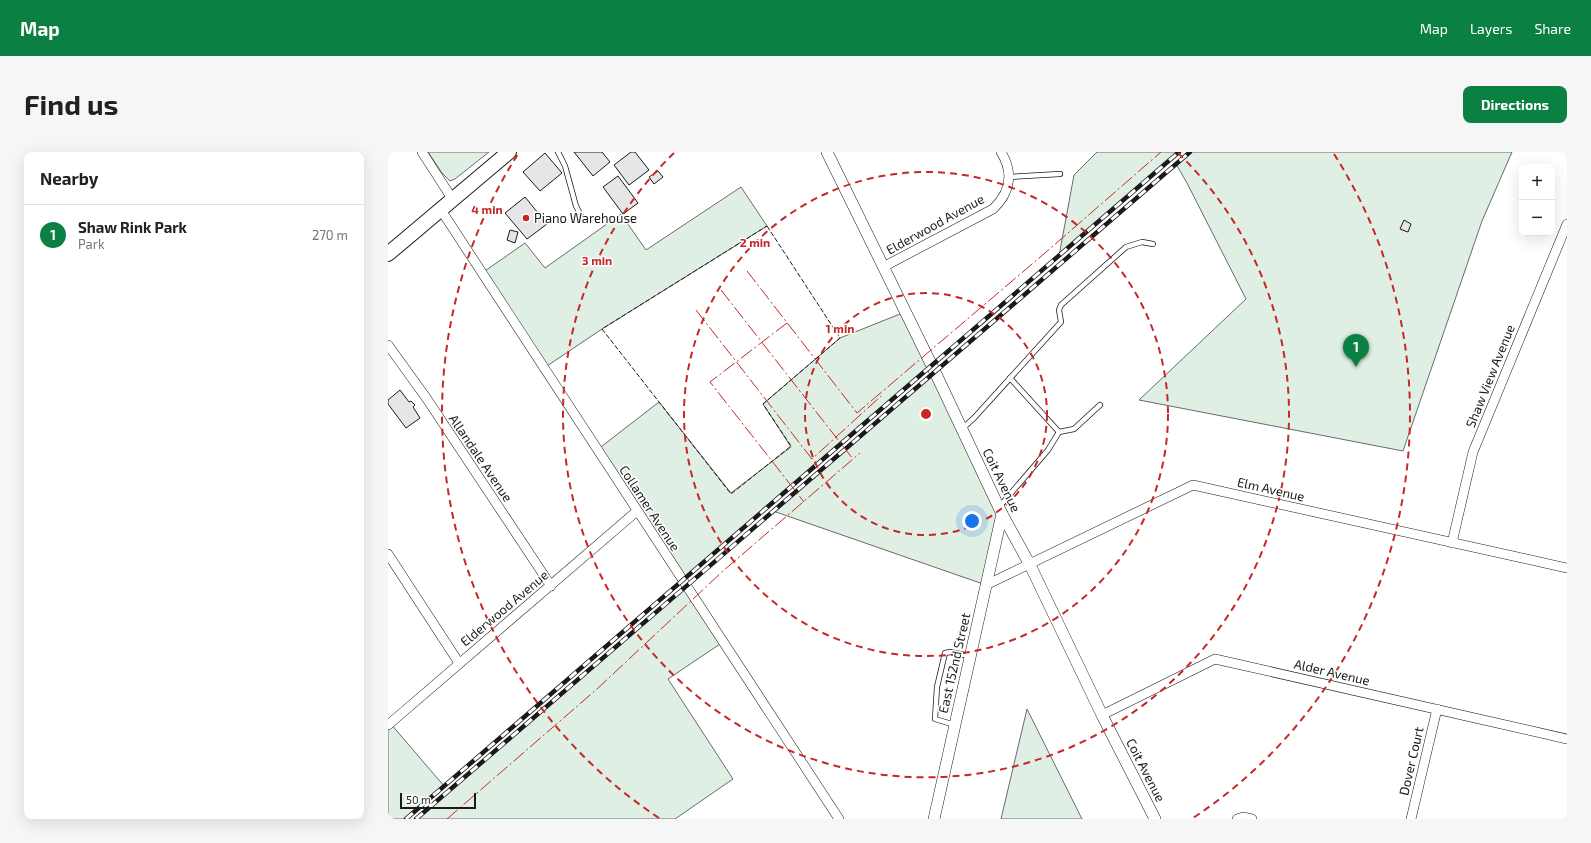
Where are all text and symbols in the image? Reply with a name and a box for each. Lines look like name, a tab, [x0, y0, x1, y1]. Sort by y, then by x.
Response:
text: Map	[20, 17, 60, 40]
text: Map	[1420, 20, 1448, 37]
text: Layers	[1470, 20, 1512, 37]
text: Share	[1534, 20, 1571, 37]
button: Directions	[1463, 86, 1567, 123]
text: Find us	[24, 87, 118, 121]
map controls	[1519, 164, 1555, 236]
button: +	[1519, 164, 1555, 200]
text: Nearby	[40, 168, 98, 188]
street label: Elderwood Avenue	[883, 190, 987, 258]
button: −	[1519, 200, 1555, 236]
text: 4 min	[471, 202, 503, 216]
place label: Piano Warehouse	[534, 210, 637, 226]
marker: Piano Warehouse	[521, 213, 531, 223]
text: Shaw Rink Park	[78, 218, 187, 236]
text: 1	[50, 227, 56, 243]
text: 270 m	[312, 227, 348, 243]
text: 2 min	[740, 235, 770, 249]
text: Park	[78, 236, 105, 252]
text: 3 min	[582, 253, 612, 267]
text: 1 min	[826, 321, 854, 335]
street label: Shaw View Avenue	[1462, 322, 1518, 430]
pin: 1	[1343, 334, 1369, 367]
centre of rings	[919, 407, 933, 421]
street label: Allandale Avenue	[446, 411, 516, 505]
street label: Coit Avenue	[980, 445, 1024, 515]
street label: Collamer Avenue	[616, 462, 684, 554]
street label: Elm Avenue	[1236, 473, 1306, 505]
your location	[962, 511, 982, 531]
street label: Elderwood Avenue	[457, 567, 551, 649]
street label: East 152nd Street	[935, 611, 973, 715]
street label: Alder Avenue	[1292, 655, 1372, 689]
street label: Dover Court	[1395, 725, 1427, 797]
street label: Coit Avenue	[1123, 736, 1169, 804]
scale bar	[400, 791, 476, 810]
text: 50 m	[406, 793, 431, 806]

